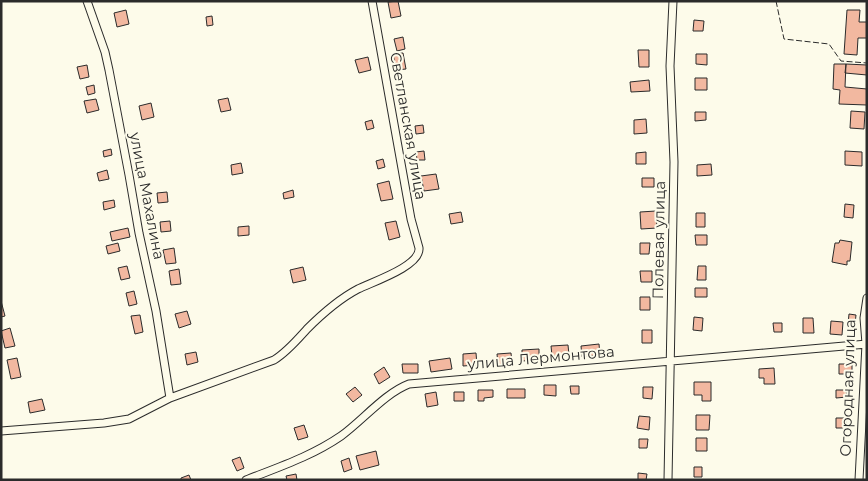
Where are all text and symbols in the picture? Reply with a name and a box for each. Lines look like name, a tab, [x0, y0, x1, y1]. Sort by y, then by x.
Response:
street label: Светланская улица	[386, 51, 431, 201]
street label: улица Махалина	[126, 130, 169, 261]
street label: Полевая улица	[648, 181, 669, 299]
street label: Огородная улица	[836, 319, 859, 457]
street label: улица Лермонтова	[466, 342, 615, 373]

